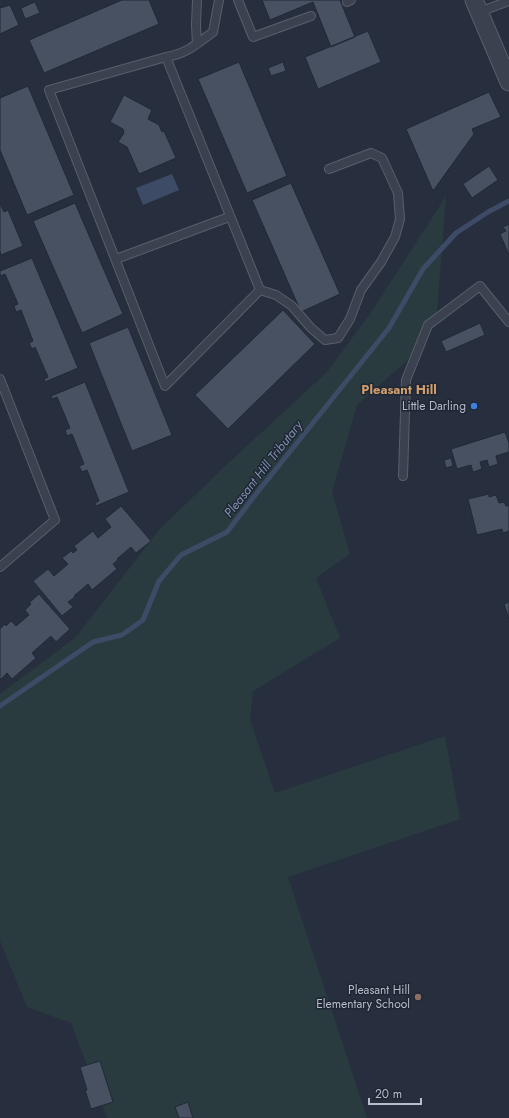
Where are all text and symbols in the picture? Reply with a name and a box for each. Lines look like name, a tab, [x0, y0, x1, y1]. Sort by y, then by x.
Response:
district label: Pleasant Hill	[361, 380, 437, 399]
place label: Little Darling	[402, 397, 466, 415]
marker: Little Darling	[469, 401, 479, 411]
water label: Pleasant Hill Tributary	[219, 415, 308, 521]
place label: Pleasant Hill Elementary School	[316, 981, 410, 1013]
marker: Pleasant Hill Elementary School	[413, 992, 423, 1002]
scale bar	[369, 1080, 421, 1106]
text: 20 m	[375, 1085, 402, 1103]

